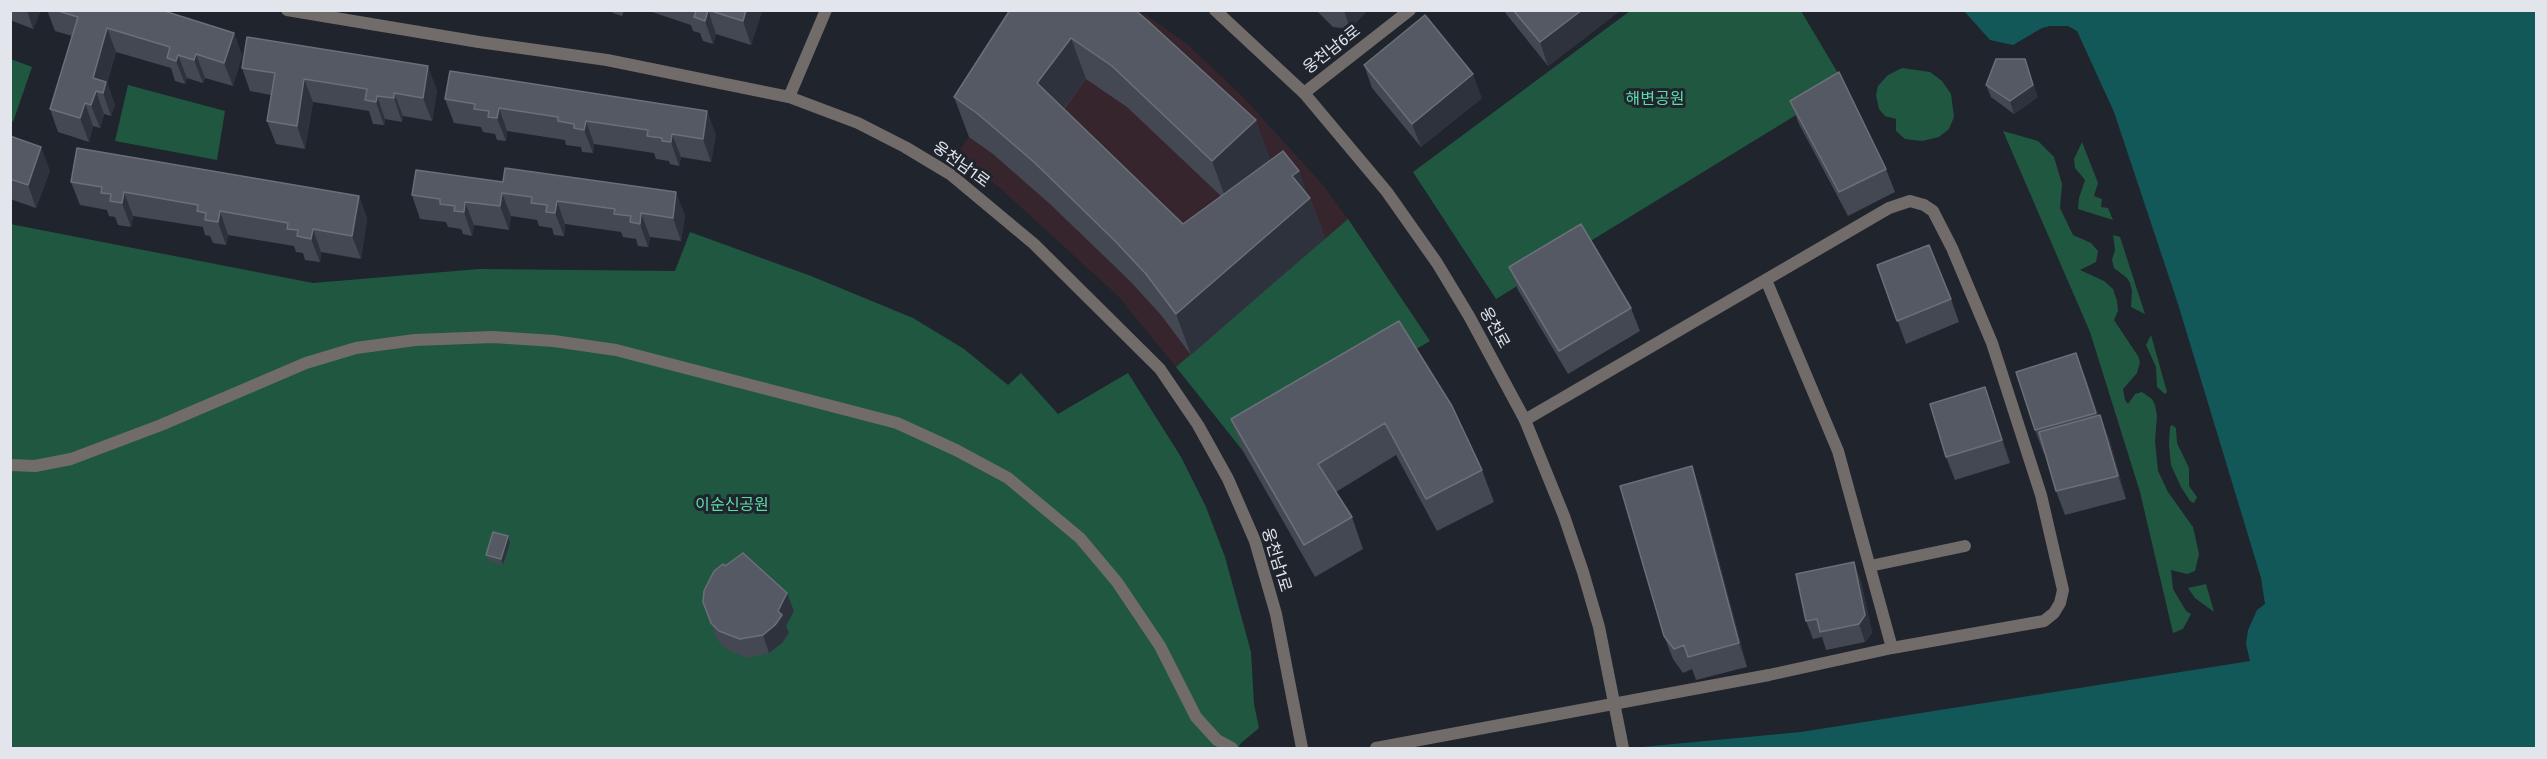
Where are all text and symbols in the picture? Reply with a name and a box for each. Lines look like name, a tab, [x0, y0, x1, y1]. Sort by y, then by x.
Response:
street label: 웅천남6로	[1300, 22, 1364, 78]
park label: 해변공원	[1626, 90, 1684, 110]
street label: 웅천남1로	[929, 138, 993, 192]
street label: 웅천로	[1475, 304, 1513, 352]
park label: 이순신공원	[695, 496, 769, 516]
street label: 웅천남1로	[1257, 526, 1295, 594]

